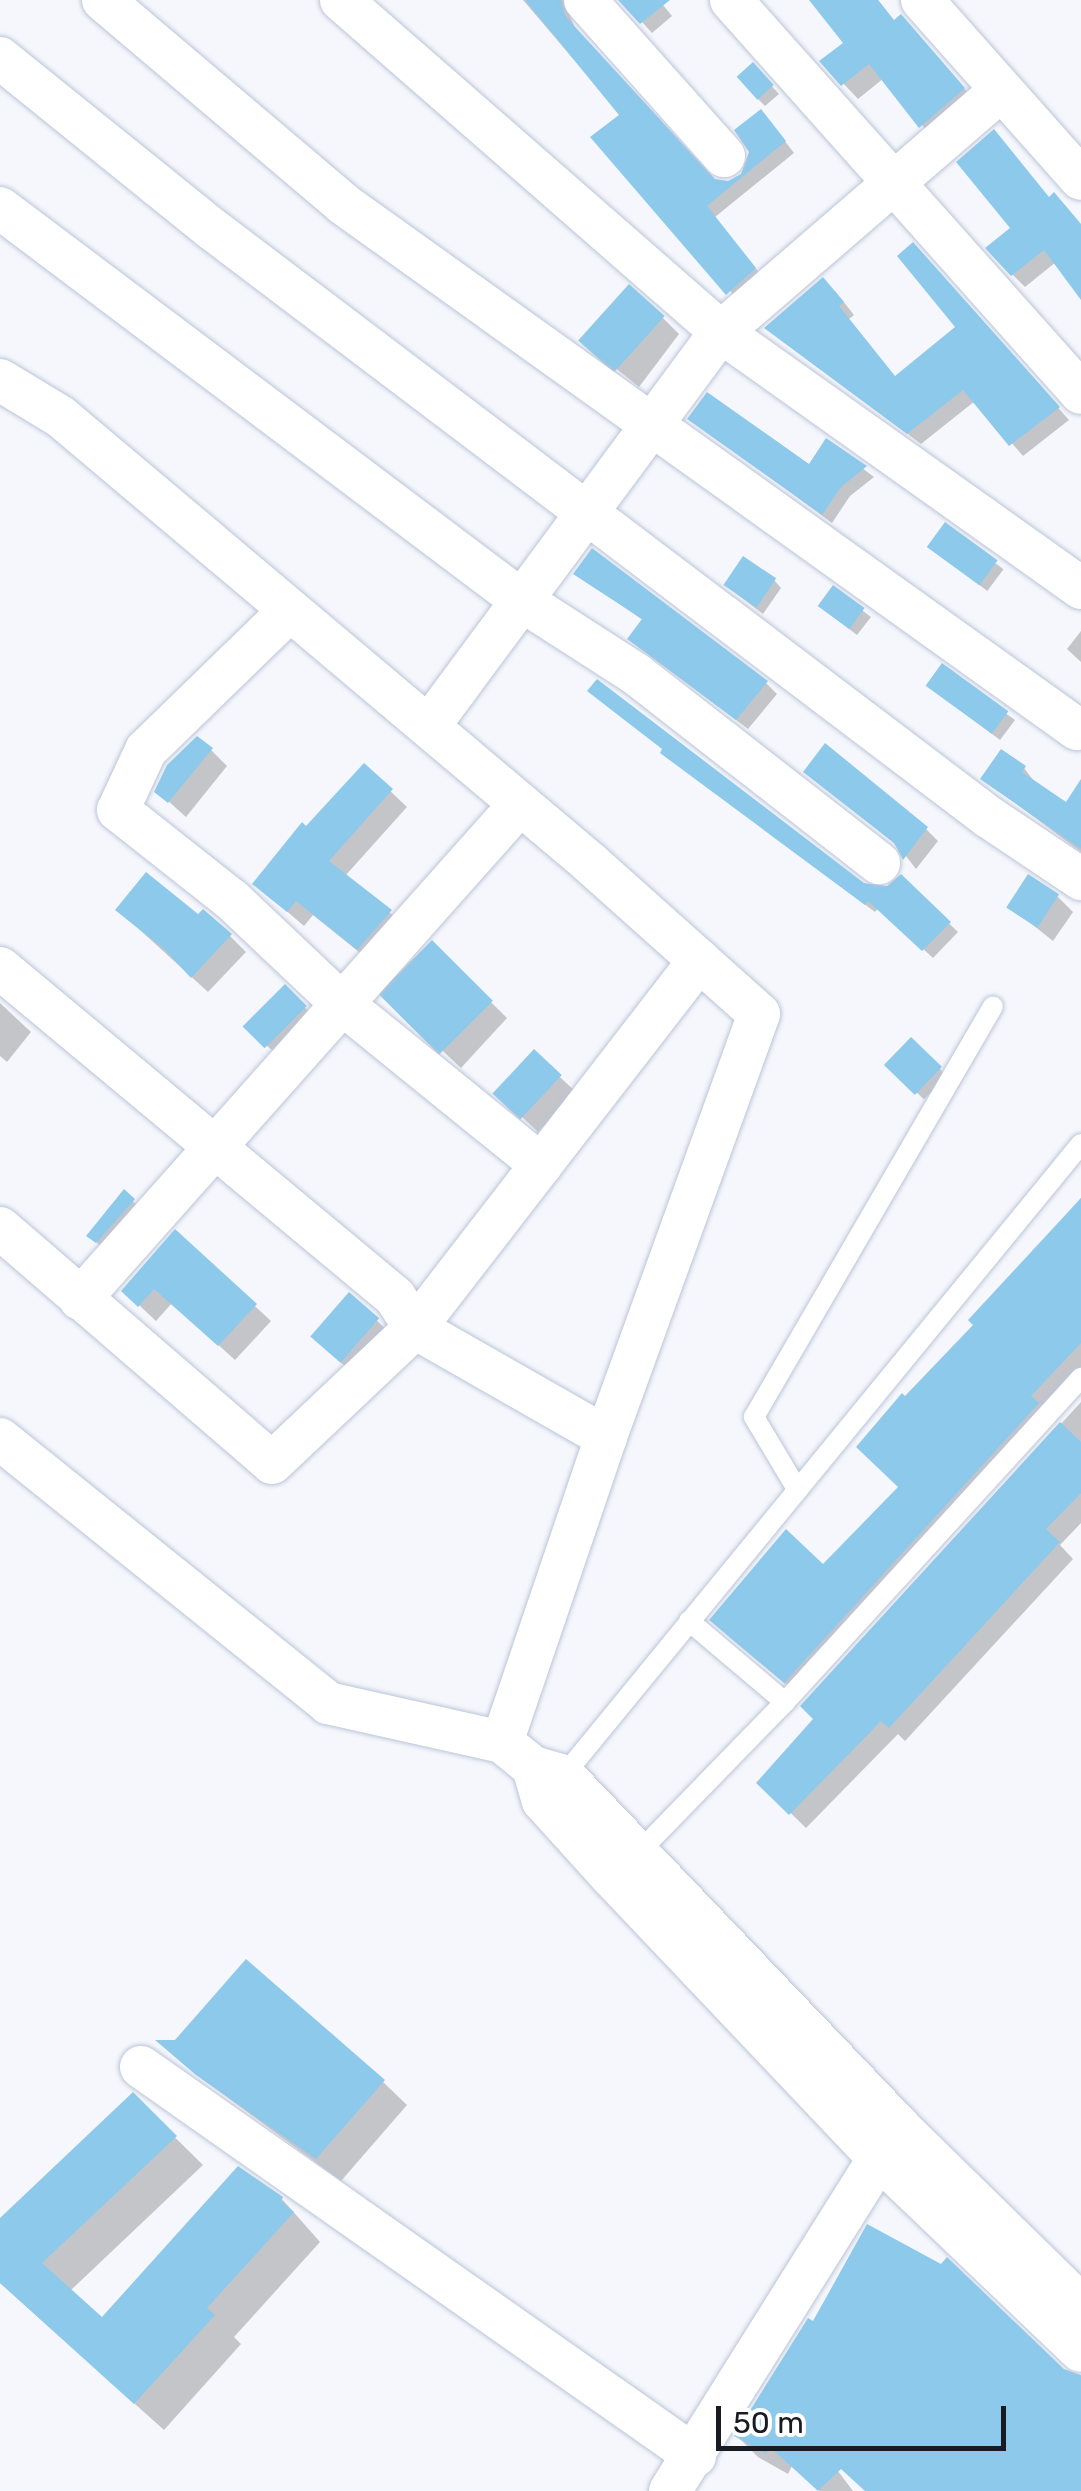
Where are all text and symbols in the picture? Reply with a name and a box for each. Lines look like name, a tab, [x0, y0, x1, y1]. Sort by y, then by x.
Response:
scale bar	[721, 2386, 1011, 2448]
text: 50 m	[733, 2405, 804, 2441]

